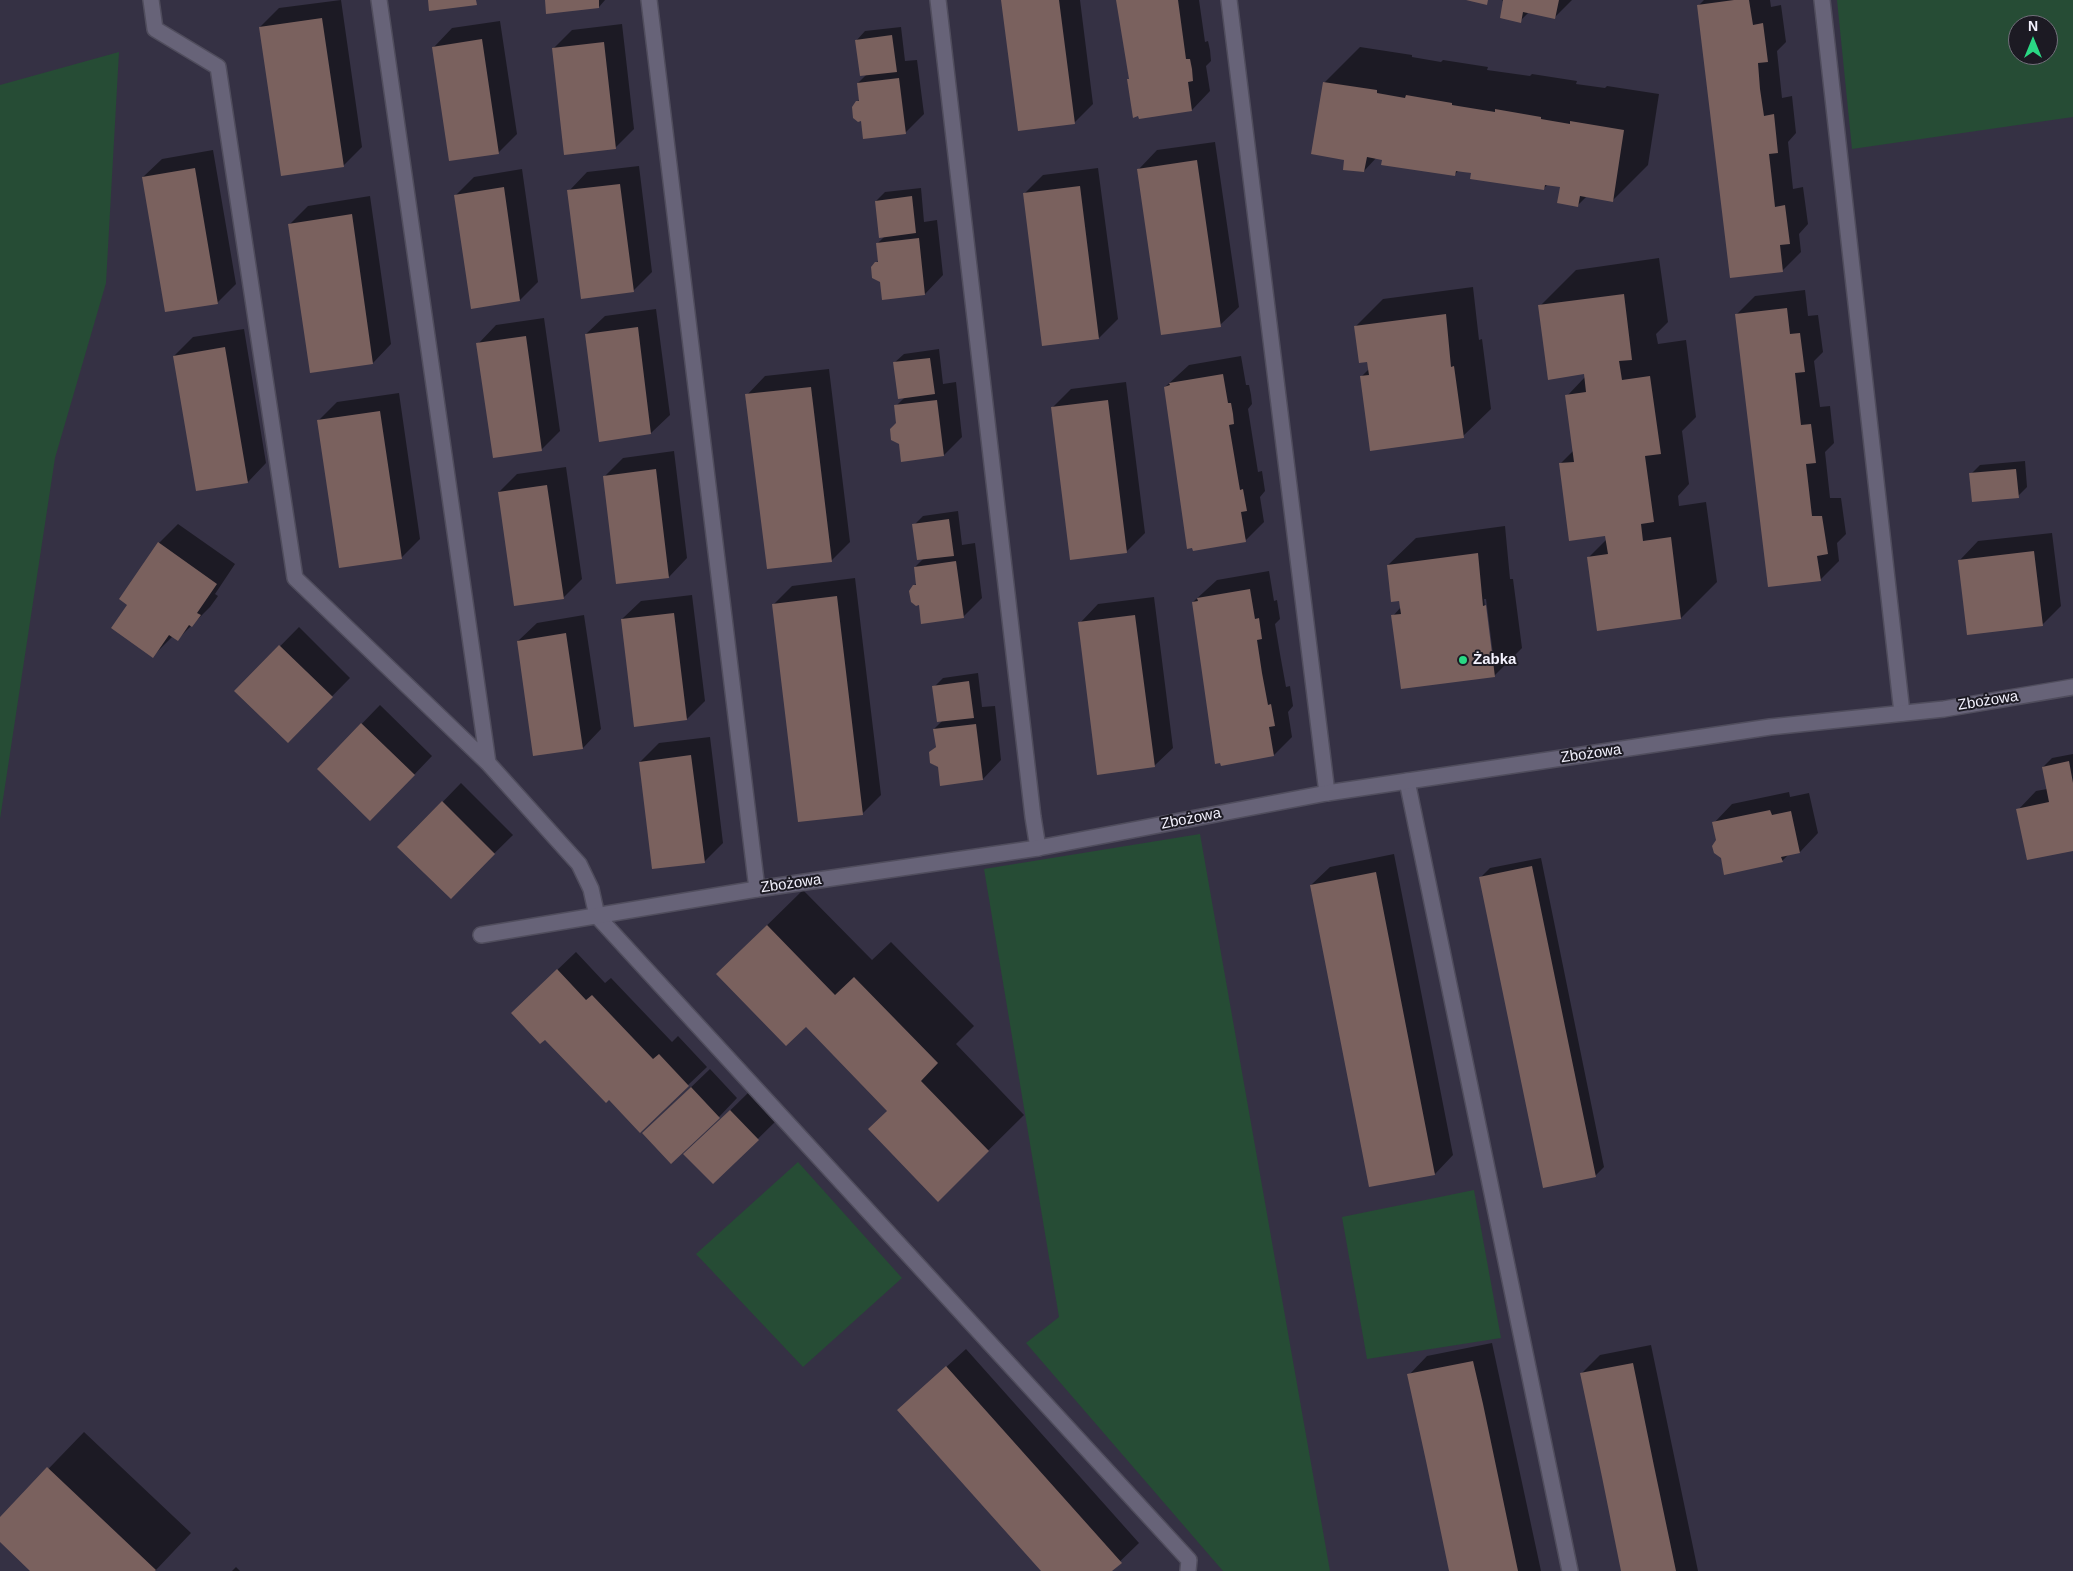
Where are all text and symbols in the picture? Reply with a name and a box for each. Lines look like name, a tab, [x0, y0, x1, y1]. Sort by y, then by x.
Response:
north arrow	[2008, 15, 2058, 65]
text: N	[2028, 18, 2038, 34]
place label: Żabka	[1473, 651, 1516, 669]
marker: Żabka	[1457, 654, 1469, 666]
street label: Zbożowa	[1957, 687, 2019, 715]
street label: Zbożowa	[1560, 741, 1622, 767]
street label: Zbożowa	[1159, 804, 1223, 834]
street label: Zbożowa	[760, 871, 822, 897]

